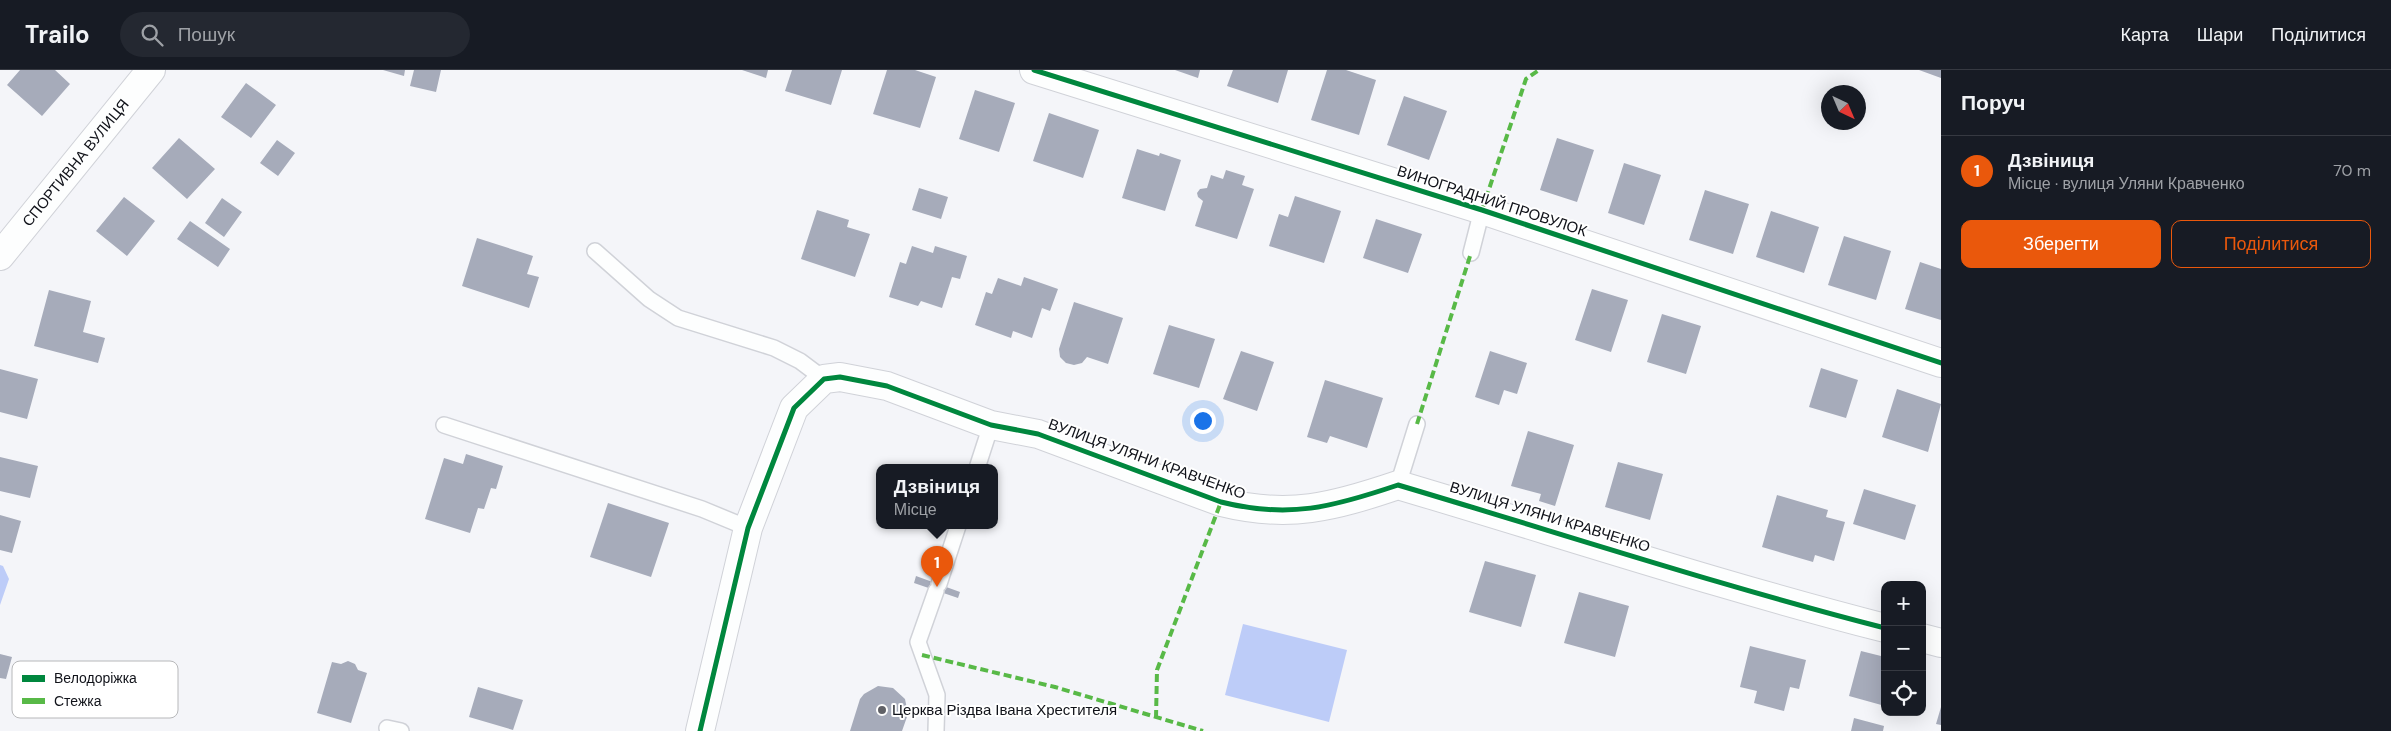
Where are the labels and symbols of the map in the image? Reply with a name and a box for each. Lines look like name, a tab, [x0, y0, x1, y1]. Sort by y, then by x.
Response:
north arrow	[1821, 85, 1866, 130]
street label: СПОРТИВНА ВУЛИЦЯ	[18, 95, 133, 231]
street label: ВИНОГРАДНИЙ ПРОВУЛОК	[1395, 161, 1590, 241]
your location	[1190, 408, 1216, 434]
street label: ВУЛИЦЯ УЛЯНИ КРАВЧЕНКО	[1046, 414, 1248, 504]
street label: ВУЛИЦЯ УЛЯНИ КРАВЧЕНКО	[1447, 477, 1653, 557]
pin: 1	[921, 546, 953, 587]
legend	[12, 661, 178, 718]
text: Велодоріжка	[54, 669, 137, 687]
text: Стежка	[54, 692, 102, 710]
place label: Церква Різдва Івана Хрестителя	[892, 700, 1117, 720]
marker: Церква Різдва Івана Хрестителя	[876, 704, 888, 716]

